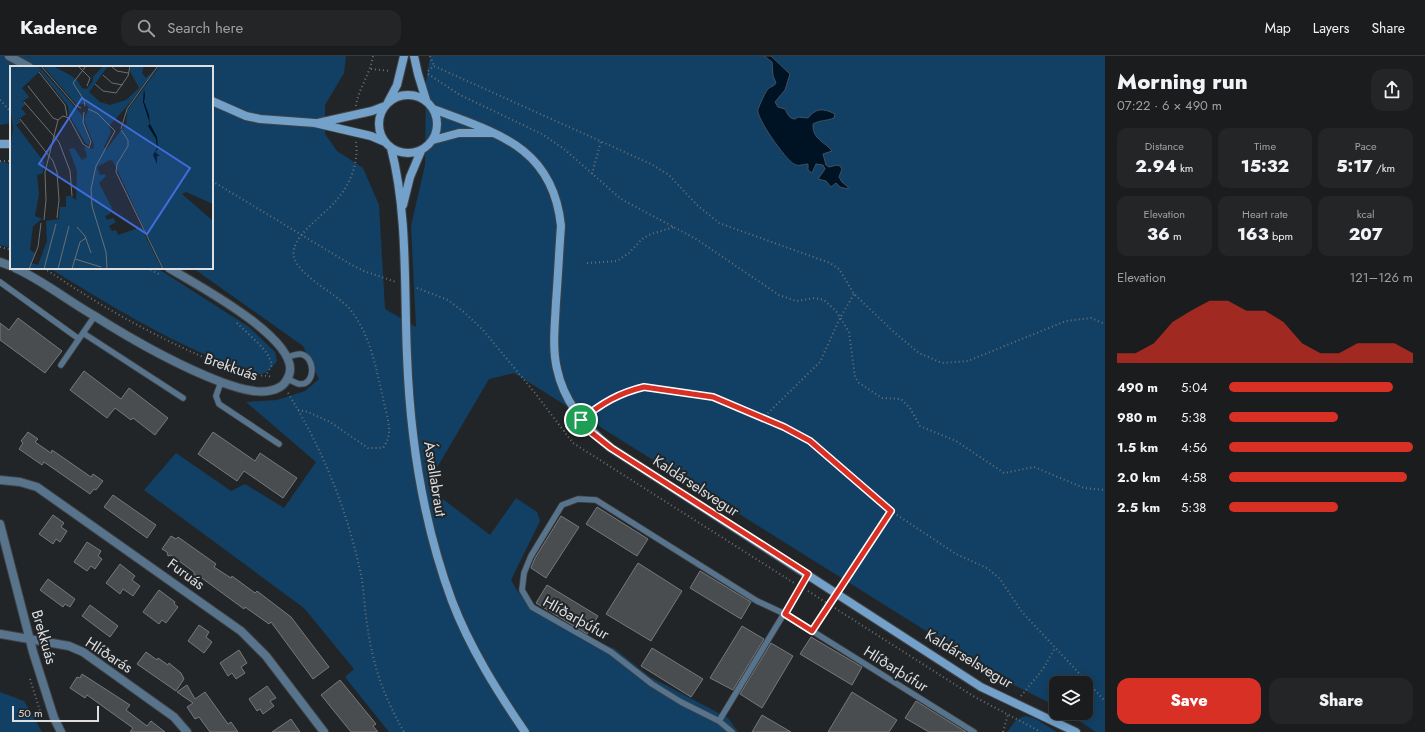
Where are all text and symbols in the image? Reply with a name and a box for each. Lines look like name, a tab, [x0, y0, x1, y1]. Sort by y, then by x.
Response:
search box	[121, 10, 401, 46]
text: Kadence	[20, 14, 97, 41]
icon: search	[135, 17, 157, 39]
text: Search here	[167, 17, 243, 39]
text: Map	[1265, 18, 1291, 38]
text: Layers	[1313, 18, 1349, 38]
text: Share	[1371, 18, 1405, 38]
text: Morning run	[1117, 65, 1248, 97]
inset map	[10, 66, 213, 269]
button: share	[1371, 69, 1413, 111]
text: 07:22 · 6 × 490 m	[1117, 96, 1222, 115]
text: Distance	[1145, 138, 1184, 154]
text: Time	[1254, 138, 1276, 154]
text: Pace	[1355, 138, 1377, 154]
text: 2.94	[1135, 154, 1177, 178]
text: 15:32	[1241, 154, 1289, 178]
text: 5:17	[1336, 154, 1373, 178]
text: km	[1177, 160, 1193, 176]
text: /km	[1373, 160, 1395, 176]
text: Elevation	[1144, 206, 1185, 222]
text: Heart rate	[1242, 206, 1288, 222]
text: kcal	[1357, 206, 1375, 222]
text: 36	[1147, 222, 1170, 246]
text: 163	[1237, 222, 1269, 246]
text: 207	[1349, 222, 1383, 246]
text: m	[1170, 228, 1182, 244]
text: bpm	[1269, 228, 1293, 244]
text: Elevation	[1117, 268, 1166, 287]
text: 121–126 m	[1350, 268, 1413, 287]
street label: Brekkuás	[201, 348, 261, 386]
text: 490 m	[1117, 378, 1158, 397]
text: 5:04	[1181, 378, 1208, 397]
pin	[564, 403, 598, 437]
text: 980 m	[1117, 408, 1157, 427]
text: 5:38	[1181, 408, 1206, 427]
icon: arrive	[570, 409, 592, 431]
text: 1.5 km	[1117, 438, 1158, 457]
text: 4:56	[1181, 438, 1207, 457]
street label: Ásvallabraut	[418, 440, 452, 519]
street label: Kaldárselsvegur	[649, 450, 744, 523]
text: 2.0 km	[1117, 468, 1160, 487]
text: 4:58	[1181, 468, 1207, 487]
text: 2.5 km	[1117, 498, 1160, 517]
text: 5:38	[1181, 498, 1206, 517]
street label: Furuás	[163, 553, 209, 595]
street label: Hlíðarþúfur	[539, 591, 614, 646]
street label: Brekkuás	[26, 607, 62, 667]
street label: Kaldárselsvegur	[921, 624, 1018, 694]
street label: Hlíðarás	[81, 632, 137, 678]
street label: Hlíðarþúfur	[859, 640, 933, 698]
map controls	[1049, 676, 1093, 720]
button: layers	[1049, 676, 1093, 720]
button: Save	[1117, 678, 1261, 724]
button: Share	[1269, 678, 1413, 724]
scale bar	[12, 704, 99, 723]
text: 50 m	[18, 705, 43, 721]

